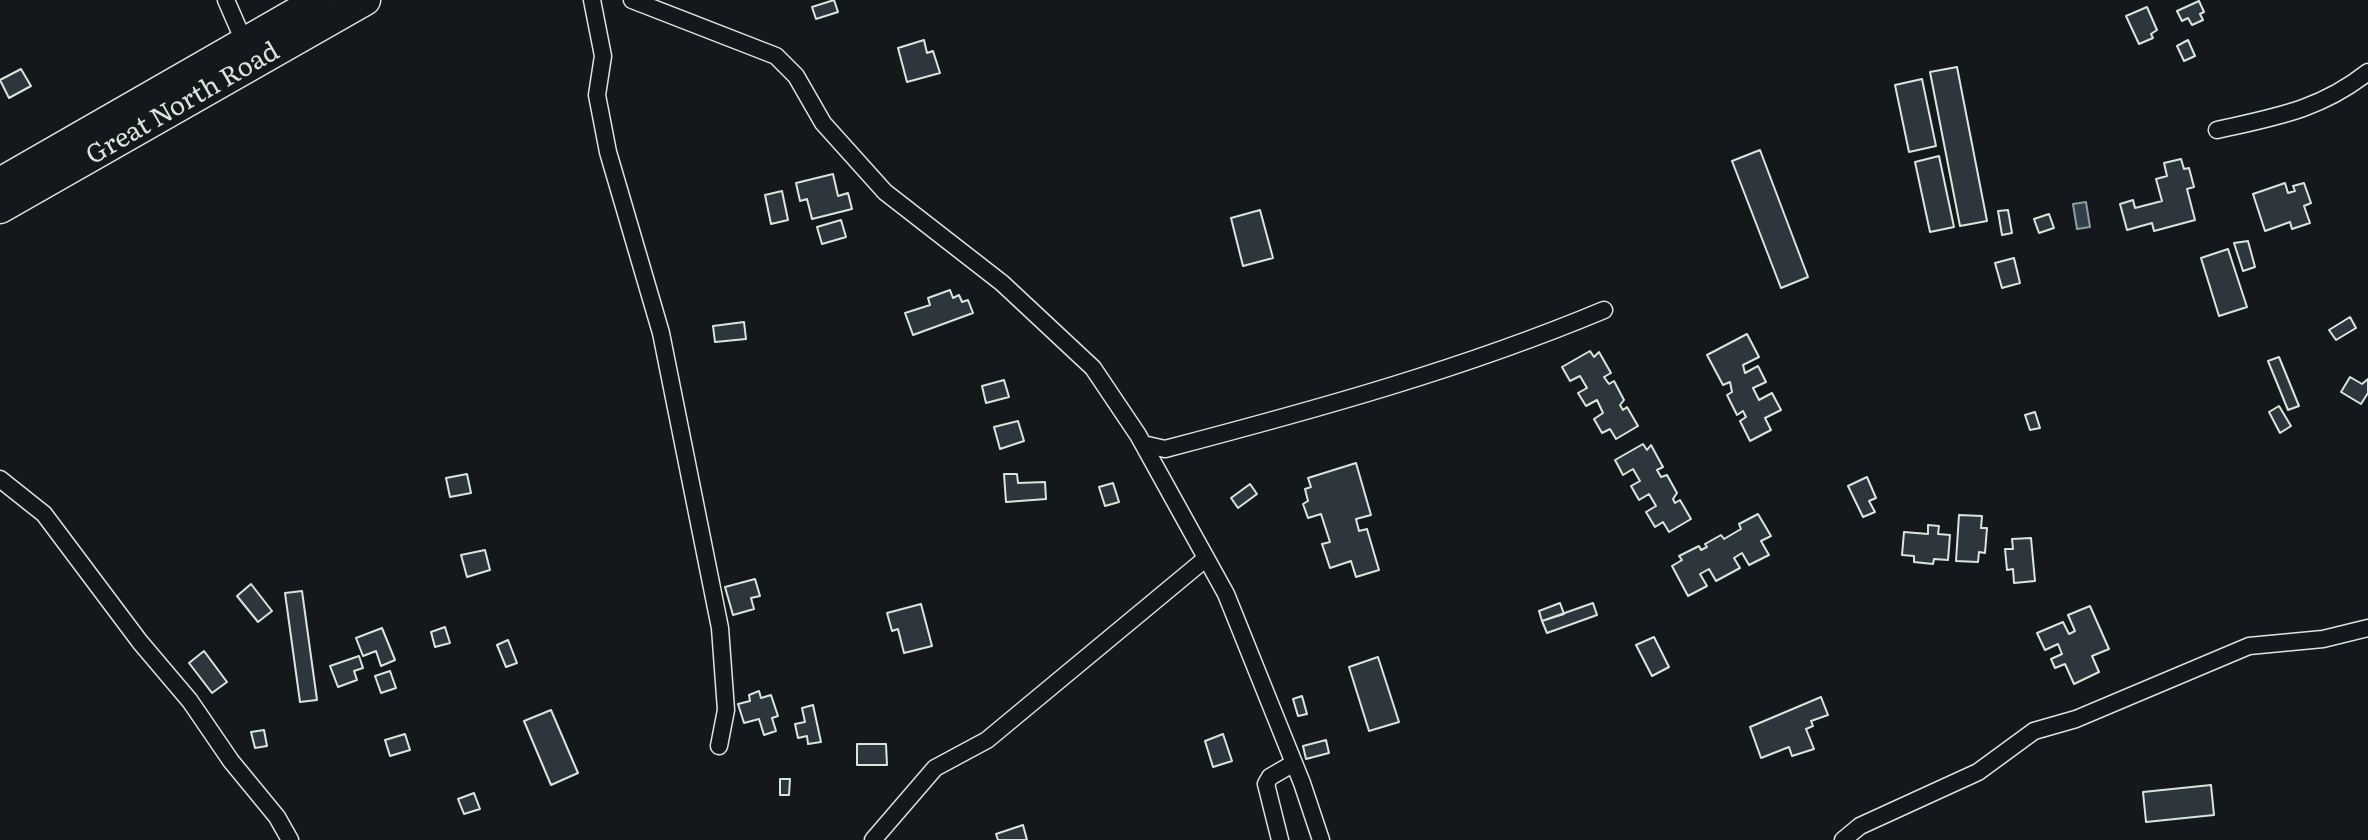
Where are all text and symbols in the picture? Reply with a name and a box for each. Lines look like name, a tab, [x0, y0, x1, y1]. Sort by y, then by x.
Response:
street label: Great North Road	[81, 36, 285, 172]

